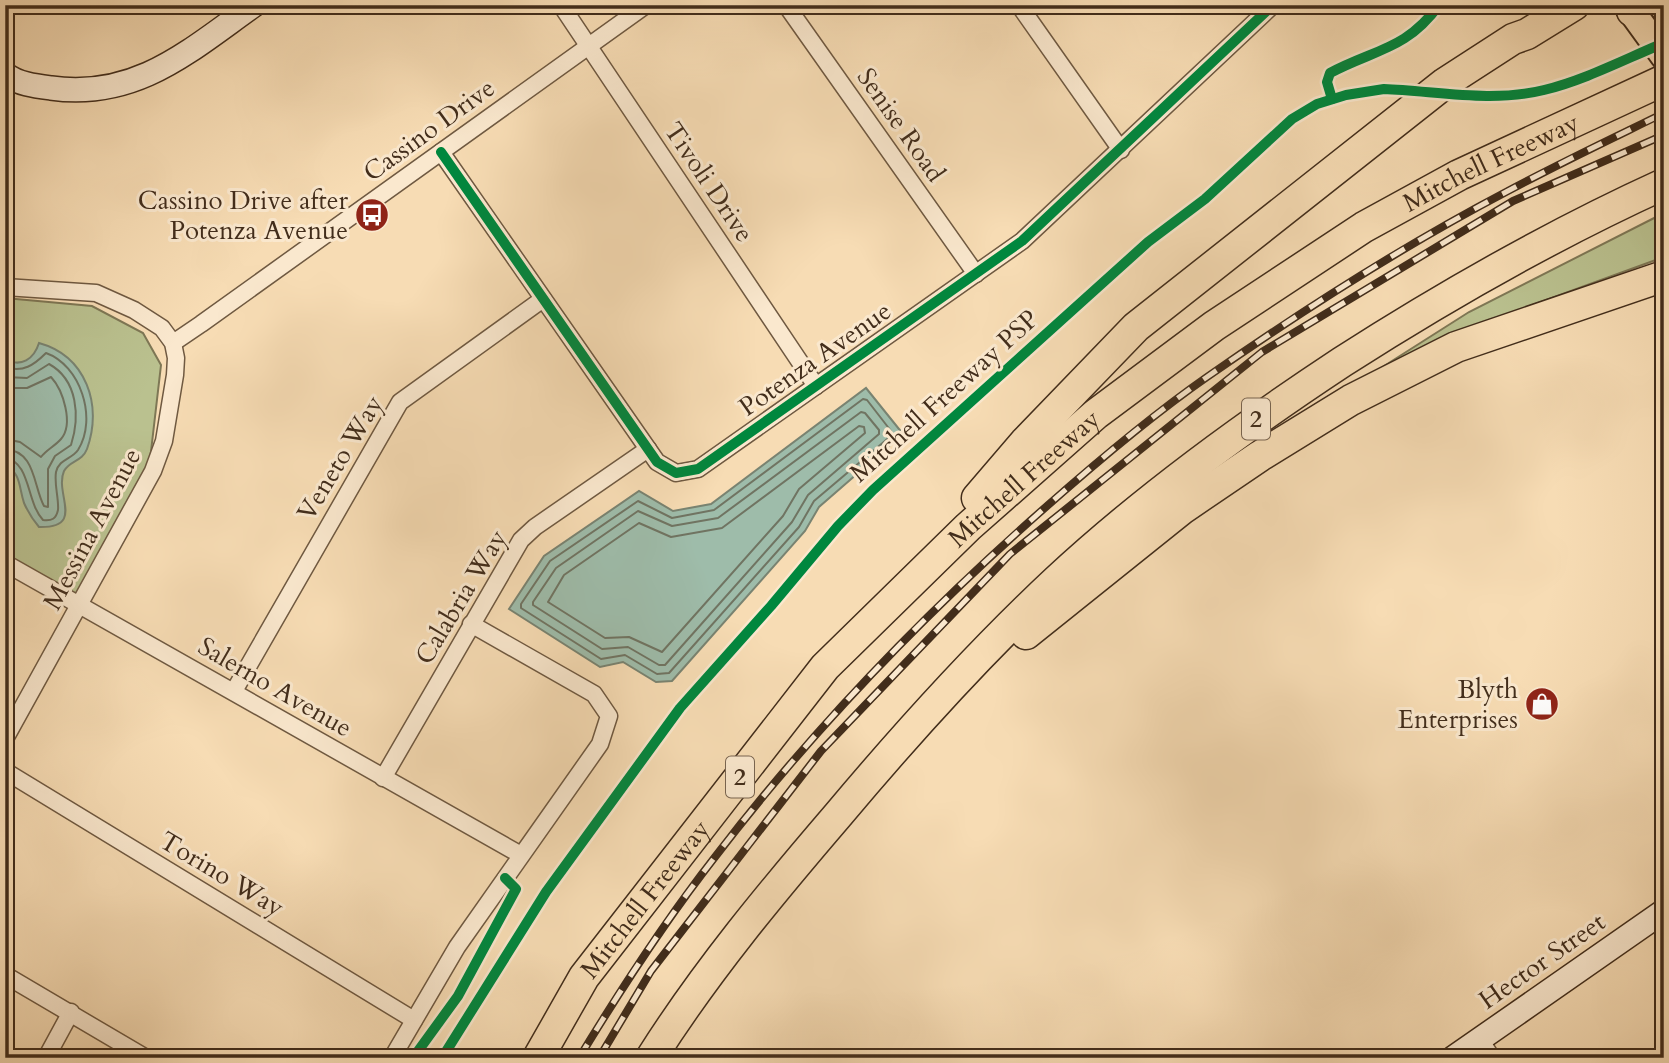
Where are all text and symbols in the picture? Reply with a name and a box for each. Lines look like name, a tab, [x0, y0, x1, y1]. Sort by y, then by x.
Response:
street label: Senise Road	[849, 61, 953, 189]
street label: Cassino Drive	[356, 70, 502, 190]
street label: Mitchell Freeway	[1396, 104, 1585, 220]
street label: Tivoli Drive	[656, 115, 762, 249]
place label: Cassino Drive after Potenza Avenue	[138, 183, 349, 248]
bus stop icon: Cassino Drive after Potenza Avenue	[353, 196, 391, 234]
street label: Potenza Avenue	[732, 294, 898, 424]
street label: Mitchell Freeway PSP	[843, 303, 1045, 489]
street label: Veneto Way	[289, 389, 391, 527]
road number: 2	[1242, 398, 1270, 440]
street label: Mitchell Freeway	[940, 404, 1106, 554]
street label: Messina Avenue	[35, 442, 149, 616]
street label: Calabria Way	[407, 523, 515, 671]
street label: Salerno Avenue	[192, 629, 358, 745]
place label: Blyth Enterprises	[1398, 672, 1518, 737]
shop icon: Blyth Enterprises	[1523, 685, 1561, 723]
road number: 2	[726, 756, 754, 798]
street label: Mitchell Freeway	[572, 812, 718, 985]
street label: Torino Way	[153, 823, 291, 925]
street label: Hector Street	[1472, 905, 1612, 1017]

